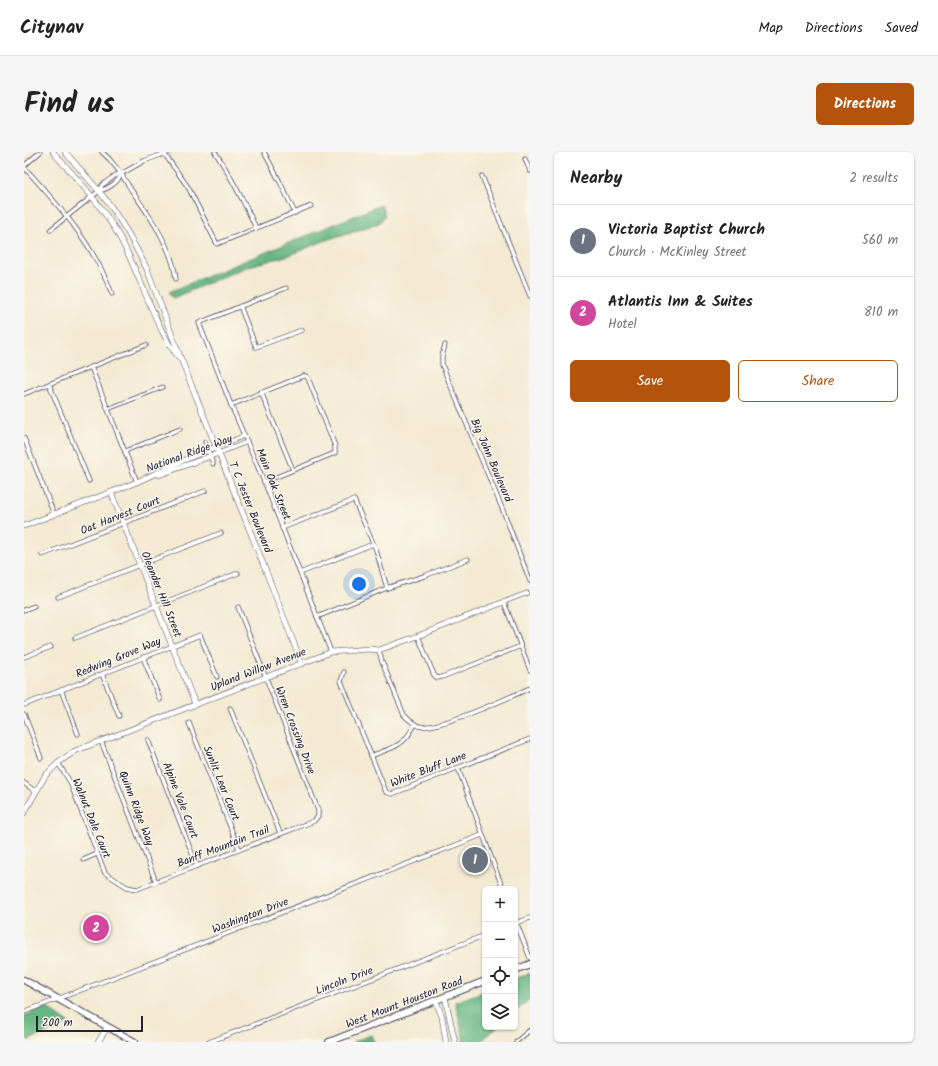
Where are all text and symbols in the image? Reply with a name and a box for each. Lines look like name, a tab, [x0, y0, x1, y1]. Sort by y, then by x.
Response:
text: Citynav	[20, 13, 83, 43]
text: Map	[758, 17, 783, 39]
text: Directions	[805, 17, 863, 39]
text: Saved	[885, 17, 918, 39]
text: Find us	[24, 82, 115, 127]
button: Directions	[816, 83, 914, 125]
text: Nearby	[570, 165, 622, 192]
text: 2 results	[850, 168, 898, 189]
text: Victoria Baptist Church	[608, 218, 765, 242]
text: 1	[581, 230, 585, 251]
text: 560 m	[862, 230, 898, 251]
text: Church · McKinley Street	[608, 242, 747, 263]
text: Atlantis Inn & Suites	[608, 290, 753, 314]
text: 2	[579, 302, 587, 323]
text: 810 m	[864, 302, 898, 323]
text: Hotel	[608, 314, 637, 335]
button: Save	[570, 360, 730, 402]
button: Share	[738, 360, 898, 402]
street label: Big John Boulevard	[465, 416, 517, 506]
street label: National Ridge Way	[144, 430, 236, 478]
street label: Main Oak Street	[250, 446, 296, 524]
street label: T C Jester Boulevard	[224, 459, 277, 556]
street label: Oat Harvest Court	[78, 491, 164, 540]
street label: Oleander Hill Street	[136, 549, 187, 641]
your location	[349, 574, 369, 594]
street label: Redwing Grove Way	[73, 632, 165, 683]
street label: Upland Willow Avenue	[208, 643, 309, 696]
street label: Wren Crossing Drive	[270, 684, 320, 777]
street label: Sunlit Lear Court	[198, 743, 245, 824]
street label: White Bluff Lane	[388, 747, 469, 793]
street label: Alpine Vale Court	[157, 760, 203, 842]
street label: Quinn Ridge Way	[113, 768, 159, 849]
street label: Walnut Dale Court	[67, 775, 116, 862]
street label: Banff Mountain Trail	[174, 821, 273, 873]
pin: 1	[462, 845, 488, 875]
map controls	[482, 886, 518, 1030]
button: +	[482, 886, 518, 922]
street label: Washington Drive	[210, 893, 291, 939]
pin: 2	[83, 913, 109, 943]
button: −	[482, 922, 518, 958]
button: locate	[482, 958, 518, 994]
street label: Lincoln Drive	[313, 962, 376, 1000]
street label: West Mount Houston Road	[343, 972, 466, 1034]
button: layers	[482, 994, 518, 1030]
scale bar	[36, 1014, 143, 1033]
text: 200 m	[42, 1014, 73, 1032]

